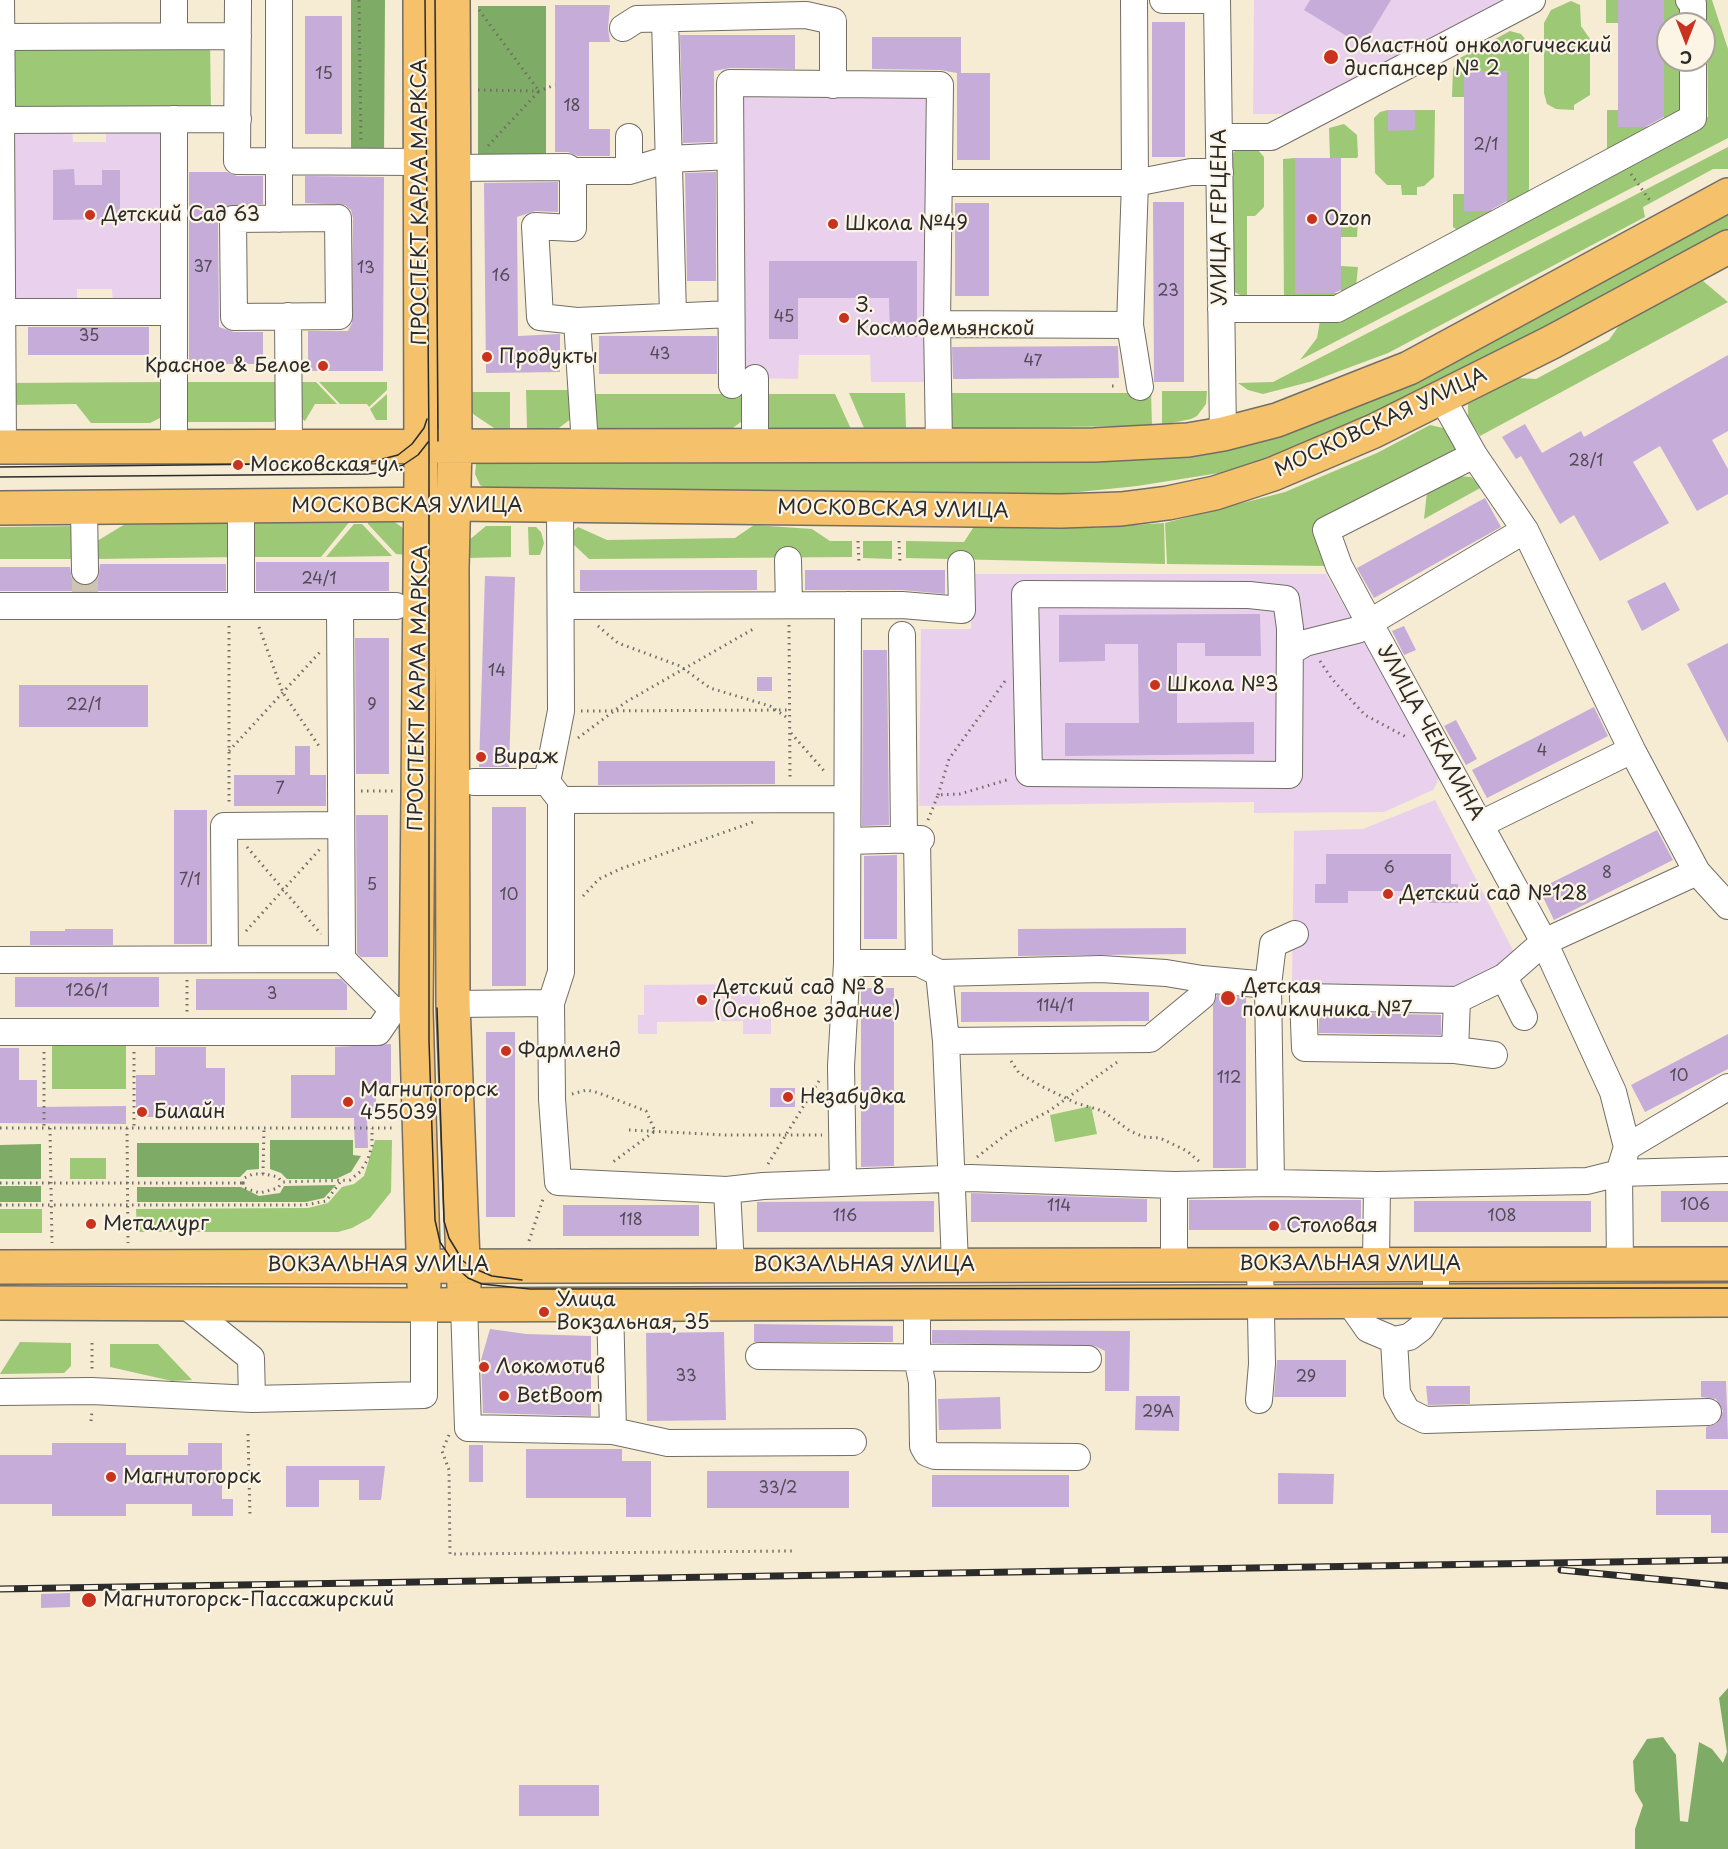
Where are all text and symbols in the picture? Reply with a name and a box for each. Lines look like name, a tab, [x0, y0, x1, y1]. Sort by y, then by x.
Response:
north arrow	[1656, 12, 1716, 72]
place label: Областной онкологический диспансер № 2	[1344, 34, 1612, 81]
text: С	[1680, 46, 1692, 70]
marker: Областной онкологический диспансер № 2	[1322, 48, 1340, 66]
street label: ПРОСПЕКТ КАРЛА МАРКСА	[408, 59, 432, 345]
house number: 15	[315, 65, 333, 85]
house number: 18	[563, 97, 581, 117]
street label: УЛИЦА ГЕРЦЕНА	[1208, 129, 1232, 305]
house number: 2/1	[1473, 136, 1499, 156]
place label: Детский Сад 63	[102, 203, 260, 227]
place label: Ozon	[1324, 207, 1372, 231]
marker: Детский Сад 63	[83, 208, 97, 222]
place label: Школа №49	[845, 212, 968, 236]
marker: Ozon	[1305, 212, 1319, 226]
marker: Школа №49	[826, 217, 840, 231]
house number: 37	[194, 258, 212, 278]
house number: 13	[357, 259, 375, 279]
house number: 16	[492, 267, 510, 287]
house number: 23	[1157, 282, 1179, 302]
place label: З. Космодемьянской	[856, 294, 1035, 341]
house number: 45	[774, 308, 794, 328]
marker: З. Космодемьянской	[837, 311, 851, 325]
house number: 35	[79, 327, 99, 347]
place label: Продукты	[499, 345, 598, 369]
house number: 43	[650, 345, 670, 365]
marker: Продукты	[480, 350, 494, 364]
house number: 47	[1024, 352, 1042, 372]
place label: Красное & Белое	[145, 354, 311, 378]
marker: Красное & Белое	[316, 359, 330, 373]
street label: МОСКОВСКАЯ УЛИЦА	[1271, 363, 1491, 483]
house number: 28/1	[1568, 452, 1604, 472]
place label: Московская ул.	[250, 453, 404, 477]
marker: Московская ул.	[231, 458, 245, 472]
street label: МОСКОВСКАЯ УЛИЦА	[291, 494, 523, 518]
street label: МОСКОВСКАЯ УЛИЦА	[777, 496, 1009, 524]
street label: ПРОСПЕКТ КАРЛА МАРКСА	[405, 545, 433, 831]
house number: 24/1	[301, 570, 337, 590]
street label: УЛИЦА ЧЕКАЛИНА	[1372, 641, 1488, 825]
house number: 14	[488, 662, 506, 682]
place label: Школа №3	[1167, 673, 1278, 697]
marker: Школа №3	[1148, 678, 1162, 692]
house number: 22/1	[66, 696, 102, 716]
house number: 9	[367, 696, 377, 716]
house number: 4	[1537, 742, 1547, 762]
place label: Вираж	[493, 745, 558, 769]
marker: Вираж	[474, 750, 488, 764]
house number: 7	[275, 780, 285, 800]
house number: 6	[1383, 859, 1395, 879]
house number: 8	[1602, 864, 1612, 884]
house number: 7/1	[179, 871, 201, 891]
house number: 5	[367, 876, 377, 896]
place label: Детский сад №128	[1400, 882, 1588, 906]
house number: 10	[500, 886, 518, 906]
marker: Детский сад №128	[1381, 887, 1395, 901]
place label: Детская поликлиника №7	[1242, 975, 1412, 1022]
place label: Детский сад № 8 (Основное здание)	[714, 976, 901, 1023]
house number: 126/1	[66, 982, 108, 1002]
house number: 3	[267, 985, 277, 1005]
marker: Детская поликлиника №7	[1219, 989, 1237, 1007]
marker: Детский сад № 8 (Основное здание)	[695, 993, 709, 1007]
house number: 114/1	[1036, 997, 1074, 1017]
place label: Фармленд	[518, 1039, 621, 1063]
marker: Фармленд	[499, 1044, 513, 1058]
house number: 10	[1670, 1067, 1688, 1087]
house number: 112	[1217, 1069, 1241, 1089]
place label: Магнитогорск 455039	[360, 1078, 498, 1125]
place label: Незабудка	[800, 1085, 906, 1109]
marker: Незабудка	[781, 1090, 795, 1104]
marker: Магнитогорск 455039	[341, 1095, 355, 1109]
place label: Билайн	[154, 1100, 226, 1124]
marker: Билайн	[135, 1105, 149, 1119]
house number: 106	[1680, 1196, 1710, 1216]
house number: 114	[1047, 1197, 1071, 1217]
house number: 116	[833, 1207, 857, 1227]
house number: 108	[1488, 1207, 1516, 1227]
house number: 118	[619, 1211, 643, 1231]
place label: Металлург	[103, 1212, 209, 1236]
place label: Столовая	[1286, 1214, 1378, 1238]
marker: Металлург	[84, 1217, 98, 1231]
marker: Столовая	[1267, 1219, 1281, 1233]
street label: ВОКЗАЛЬНАЯ УЛИЦА	[1239, 1252, 1461, 1276]
street label: ВОКЗАЛЬНАЯ УЛИЦА	[267, 1253, 489, 1277]
street label: ВОКЗАЛЬНАЯ УЛИЦА	[753, 1253, 975, 1277]
place label: Улица Вокзальная, 35	[556, 1288, 709, 1335]
marker: Улица Вокзальная, 35	[537, 1305, 551, 1319]
place label: Локомотив	[496, 1355, 605, 1379]
marker: Локомотив	[477, 1360, 491, 1374]
house number: 33	[675, 1367, 697, 1387]
house number: 29	[1296, 1368, 1316, 1388]
place label: BetBoom	[516, 1384, 603, 1408]
marker: BetBoom	[497, 1389, 511, 1403]
house number: 29А	[1142, 1403, 1174, 1423]
place label: Магнитогорск	[123, 1465, 261, 1489]
marker: Магнитогорск	[104, 1470, 118, 1484]
house number: 33/2	[759, 1479, 797, 1499]
place label: Магнитогорск-Пассажирский	[103, 1588, 394, 1612]
marker: Магнитогорск-Пассажирский	[80, 1591, 98, 1609]

